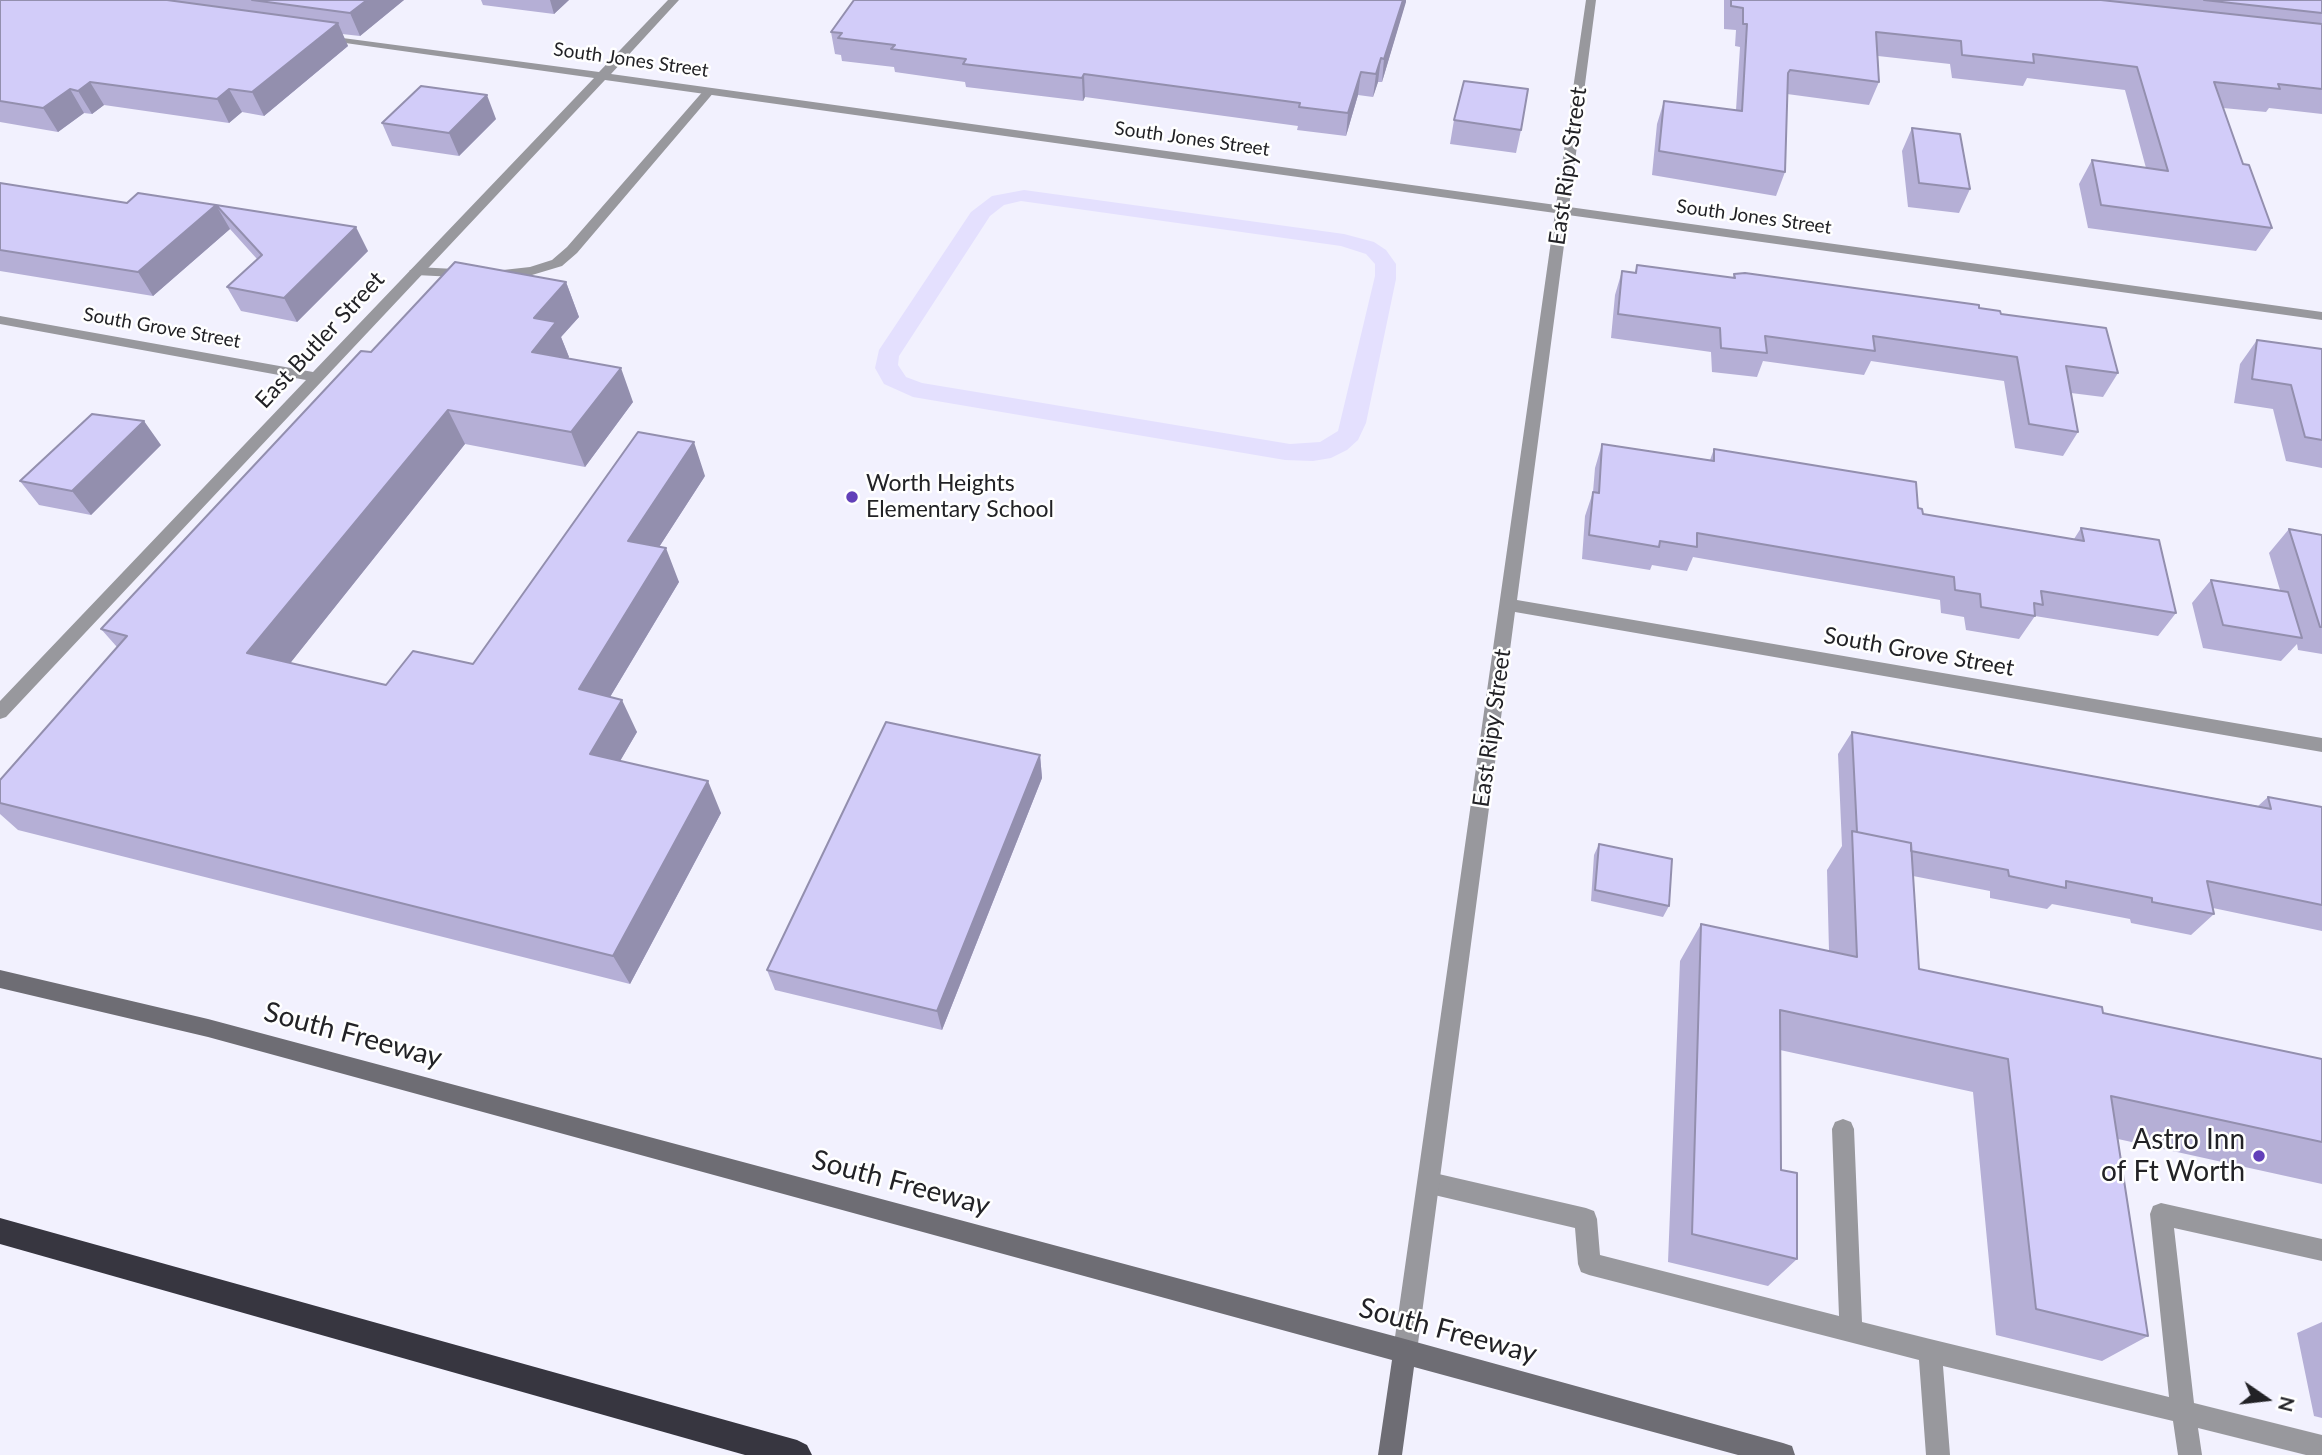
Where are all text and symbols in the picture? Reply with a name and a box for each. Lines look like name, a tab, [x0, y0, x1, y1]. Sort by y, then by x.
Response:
street label: South Jones Street	[552, 38, 710, 82]
street label: East Ripy Street	[1543, 85, 1593, 247]
street label: South Jones Street	[1113, 117, 1271, 161]
street label: South Jones Street	[1675, 195, 1833, 239]
street label: East Butler Street	[250, 266, 390, 414]
street label: South Grove Street	[82, 303, 242, 353]
place label: Worth Heights Elementary School	[866, 470, 1054, 524]
marker: Worth Heights Elementary School	[844, 489, 860, 505]
street label: South Grove Street	[1822, 622, 2016, 682]
street label: East Ripy Street	[1467, 647, 1517, 809]
street label: South Freeway	[260, 995, 446, 1075]
place label: Astro Inn of Ft Worth	[2101, 1123, 2245, 1189]
street label: South Freeway	[808, 1143, 994, 1223]
marker: Astro Inn of Ft Worth	[2251, 1148, 2267, 1164]
street label: South Freeway	[1355, 1291, 1541, 1371]
north arrow	[2231, 1364, 2301, 1434]
text: N	[2274, 1394, 2300, 1414]

